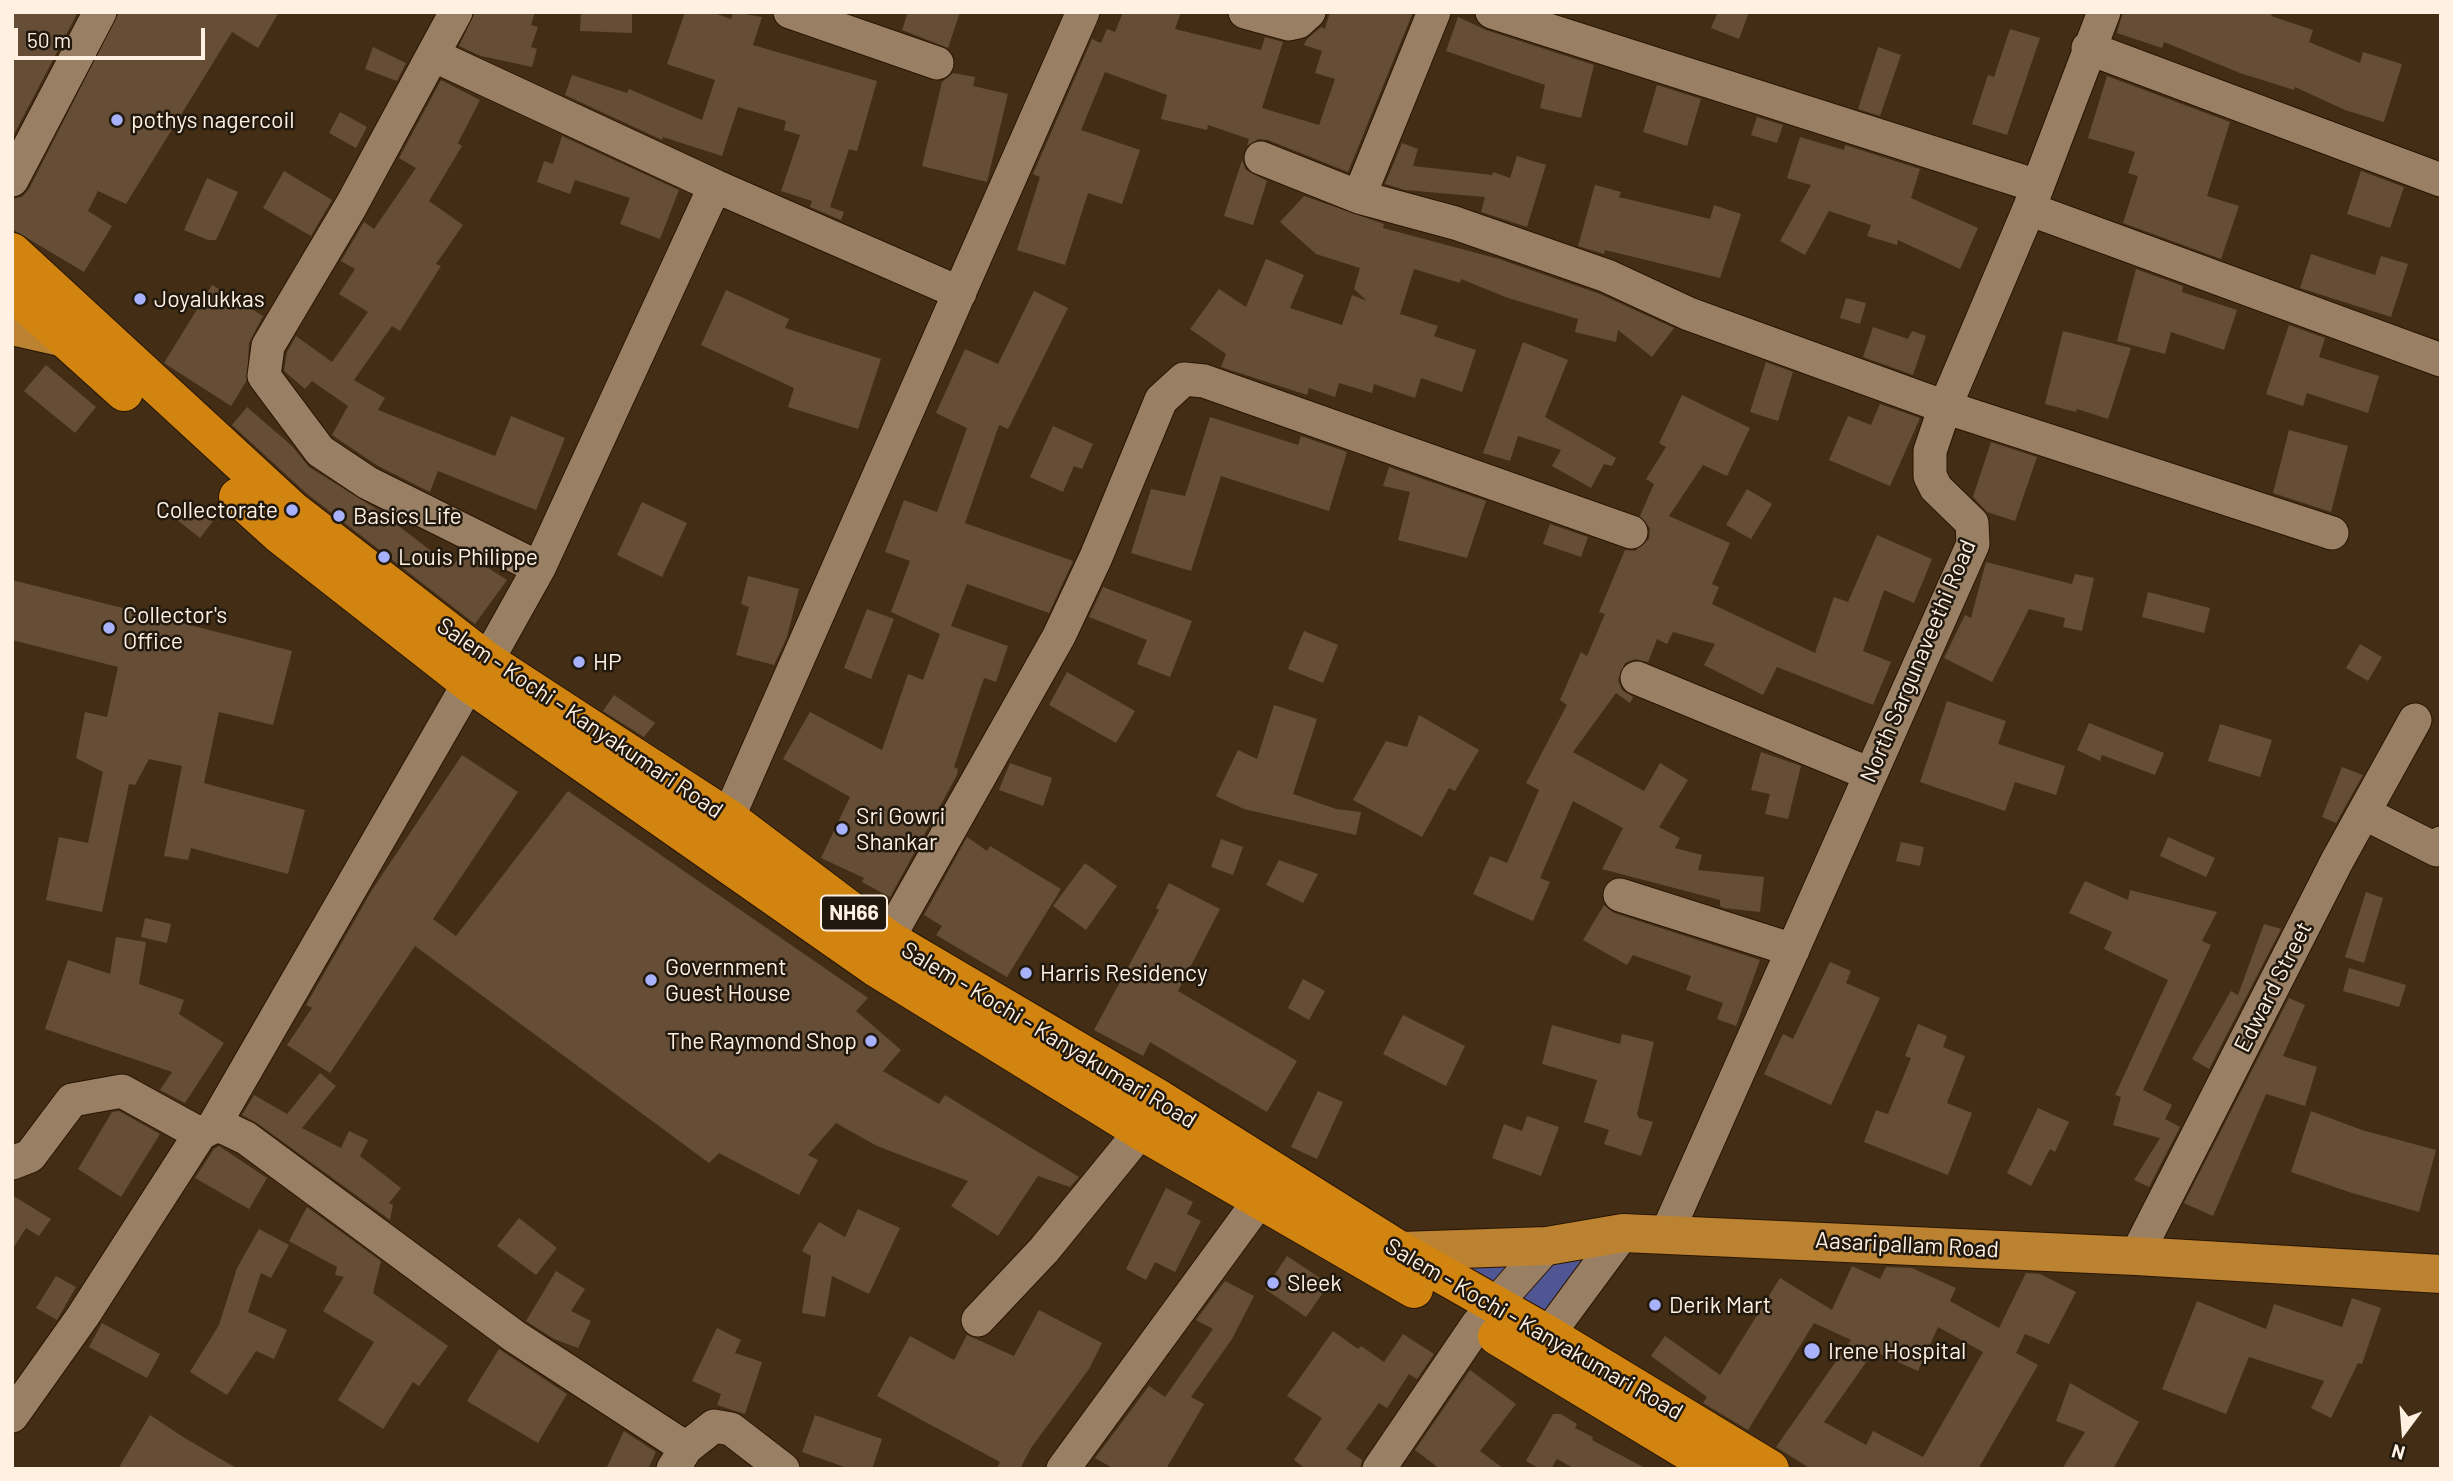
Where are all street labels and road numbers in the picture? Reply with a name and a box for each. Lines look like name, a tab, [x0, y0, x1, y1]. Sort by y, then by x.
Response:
street label: North Sargunaveethi Road	[1854, 535, 1982, 787]
street label: Salem - Kochi - Kanyakumari Road	[432, 612, 728, 824]
road number: NH66	[821, 895, 887, 930]
street label: Edward Street	[2228, 917, 2318, 1057]
street label: Salem - Kochi - Kanyakumari Road	[897, 936, 1201, 1134]
street label: Aasaripallam Road	[1814, 1226, 2000, 1264]
street label: Salem - Kochi - Kanyakumari Road	[1380, 1232, 1688, 1426]

